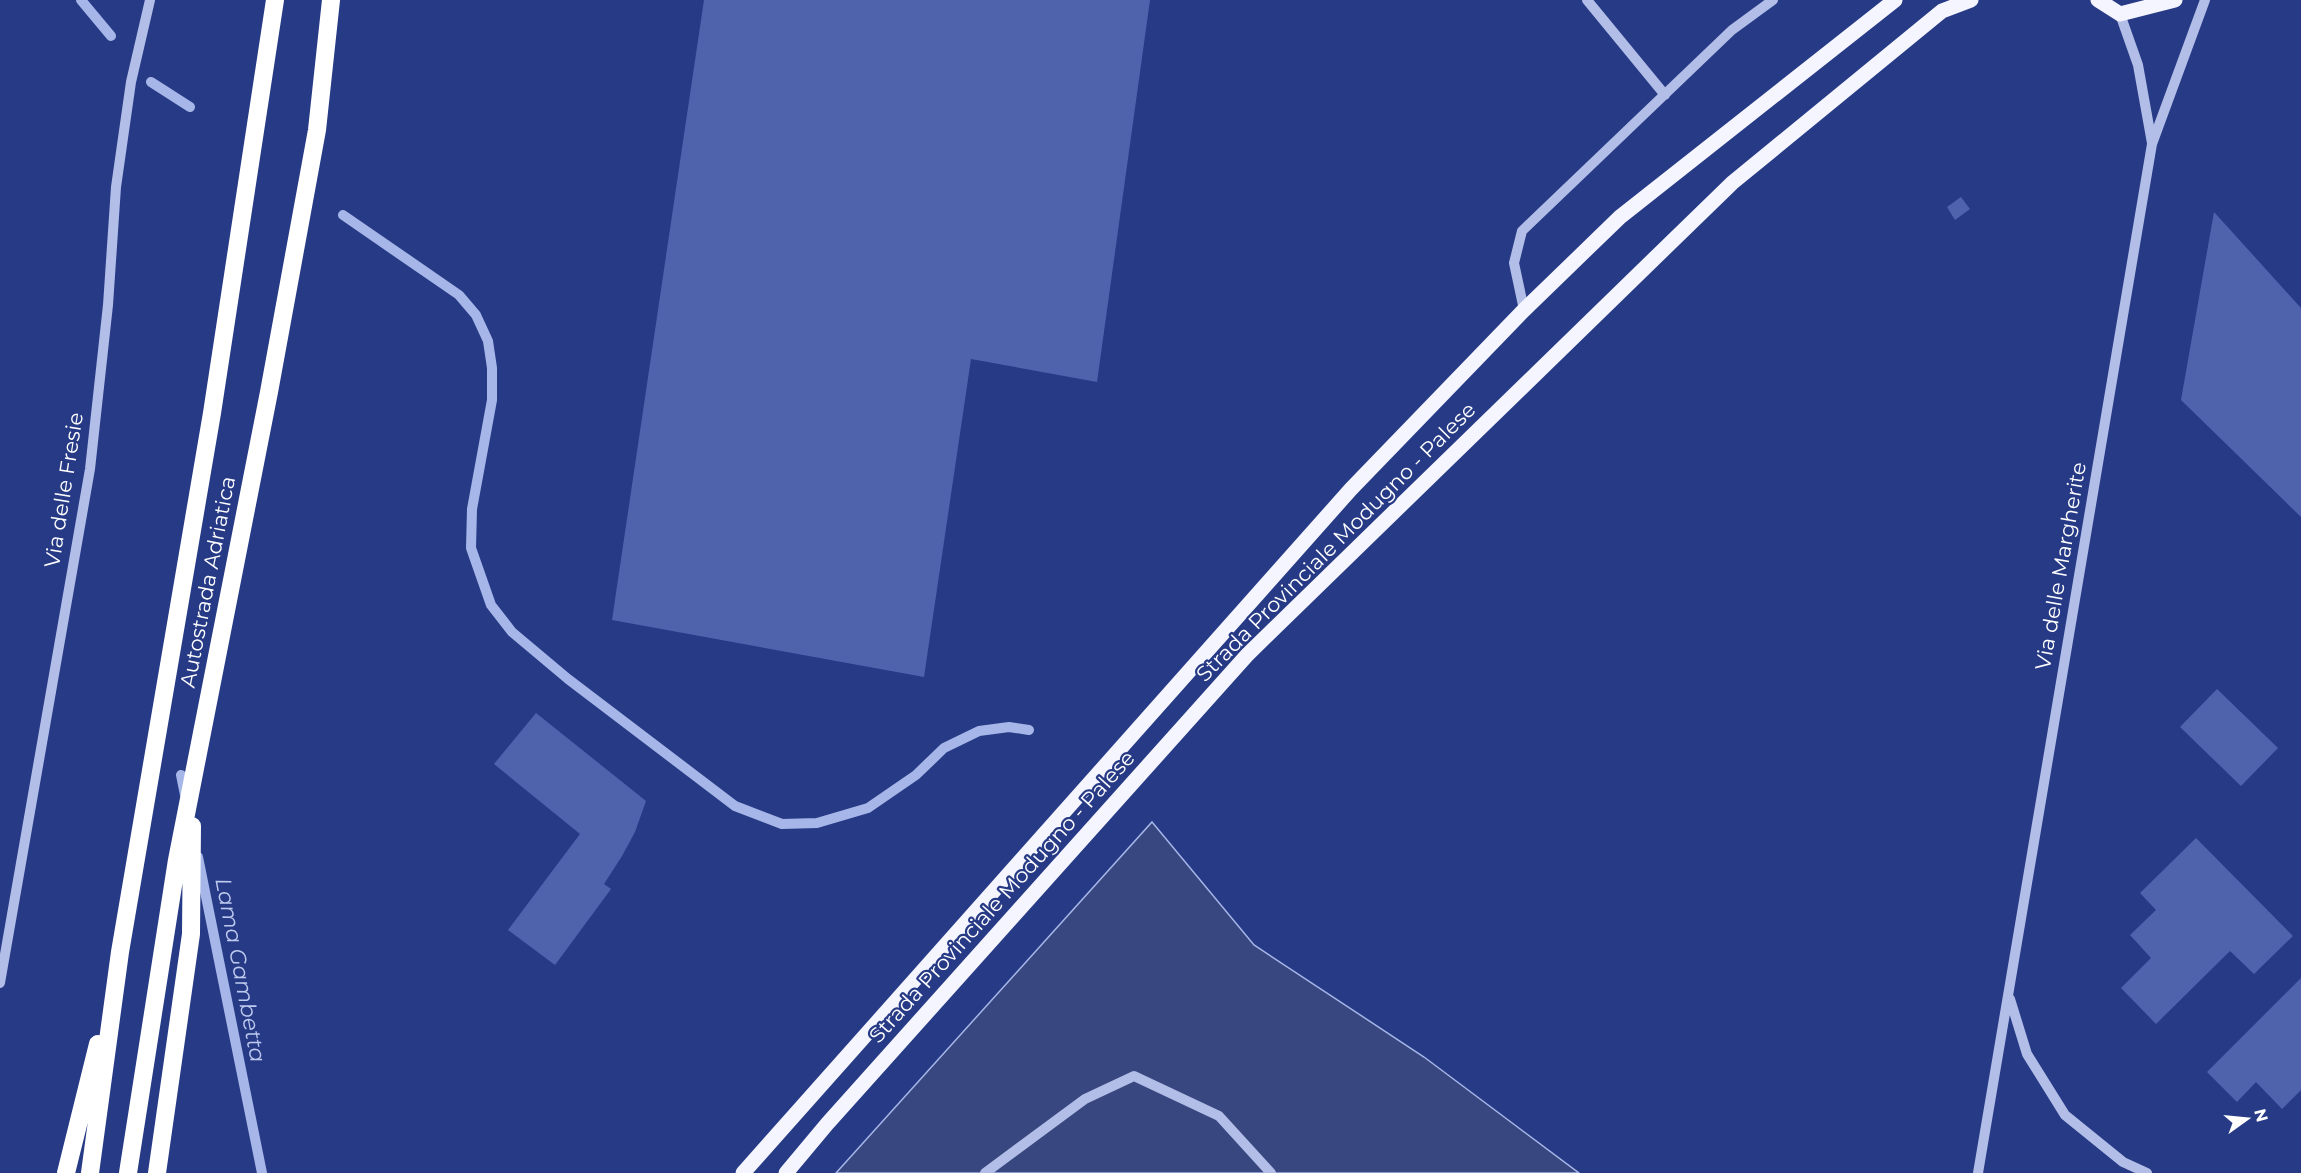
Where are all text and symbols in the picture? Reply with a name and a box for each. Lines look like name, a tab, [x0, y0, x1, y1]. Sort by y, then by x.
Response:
street label: Strada Provinciale Modugno - Palese	[1191, 397, 1480, 686]
street label: Via delle Fresie	[39, 411, 88, 569]
street label: Via delle Margherite	[2030, 460, 2091, 672]
street label: Autostrada Adriatica	[175, 474, 240, 690]
street label: Strada Provinciale Modugno - Palese	[864, 745, 1140, 1048]
water label: Lama Gambetta	[209, 876, 272, 1065]
north arrow	[2217, 1089, 2277, 1149]
text: N	[2250, 1107, 2272, 1124]

